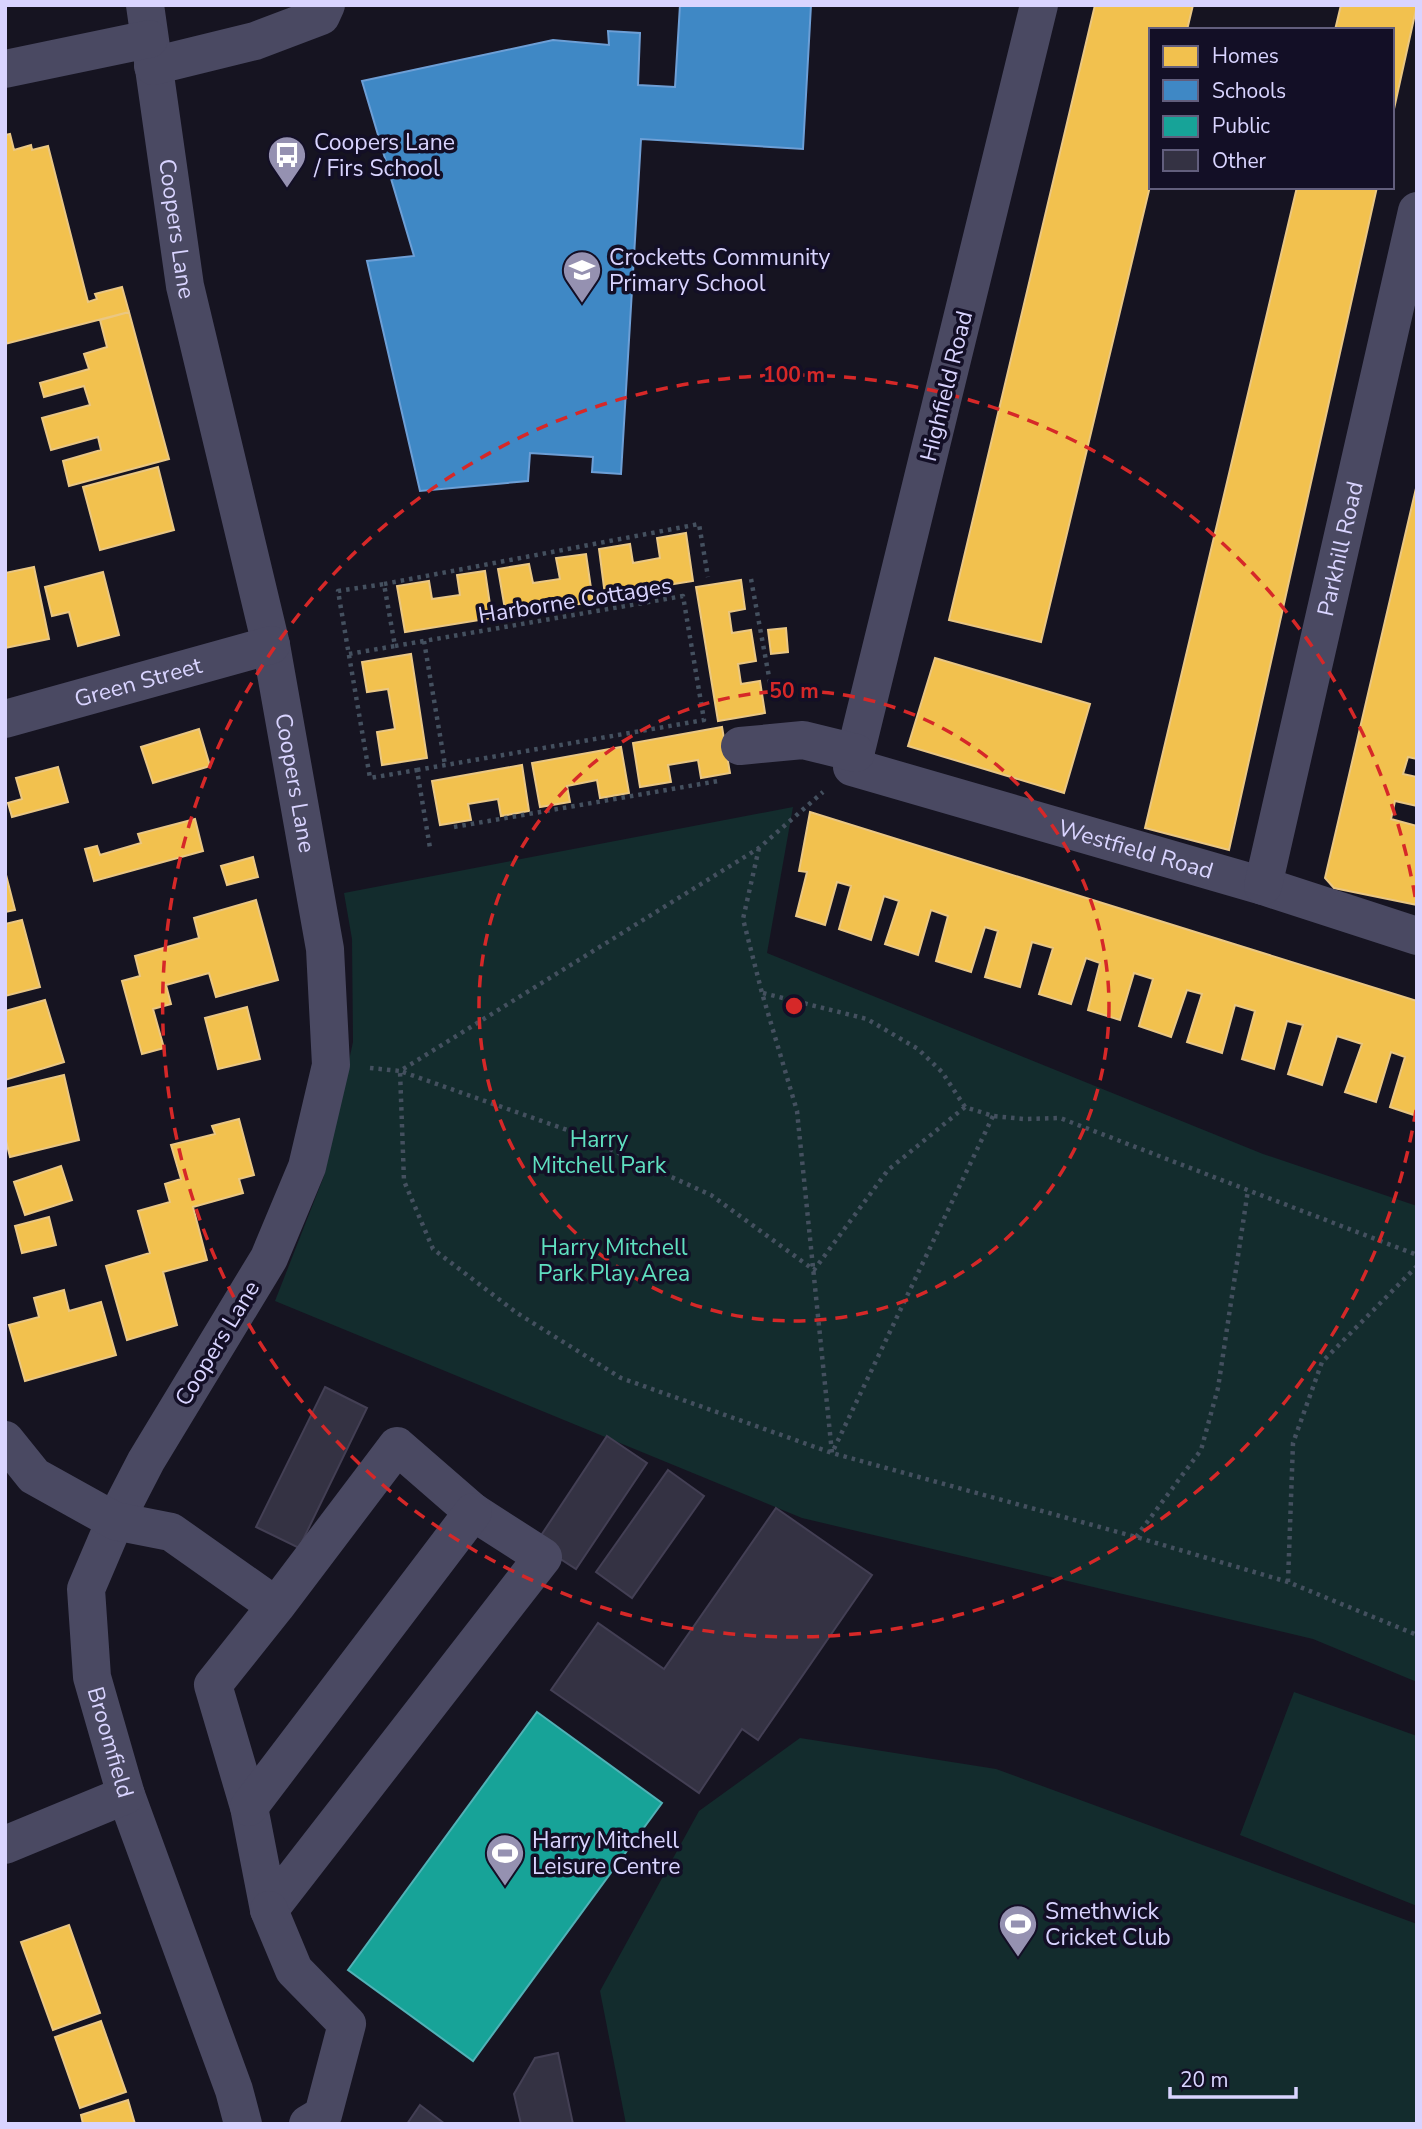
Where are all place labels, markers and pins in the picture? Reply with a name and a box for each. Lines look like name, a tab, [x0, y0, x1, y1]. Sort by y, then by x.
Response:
place label: Coopers Lane / Firs School	[313, 127, 455, 184]
bus stop icon: Coopers Lane / Firs School	[266, 134, 308, 189]
place label: Crocketts Community Primary School	[609, 242, 831, 299]
school or university icon: Crocketts Community Primary School	[561, 249, 603, 304]
centre of rings	[782, 994, 806, 1018]
place label: Harry Mitchell Leisure Centre	[532, 1825, 681, 1882]
sports icon: Harry Mitchell Leisure Centre	[484, 1832, 526, 1887]
place label: Smethwick Cricket Club	[1045, 1896, 1171, 1953]
sports icon: Smethwick Cricket Club	[997, 1903, 1039, 1958]

